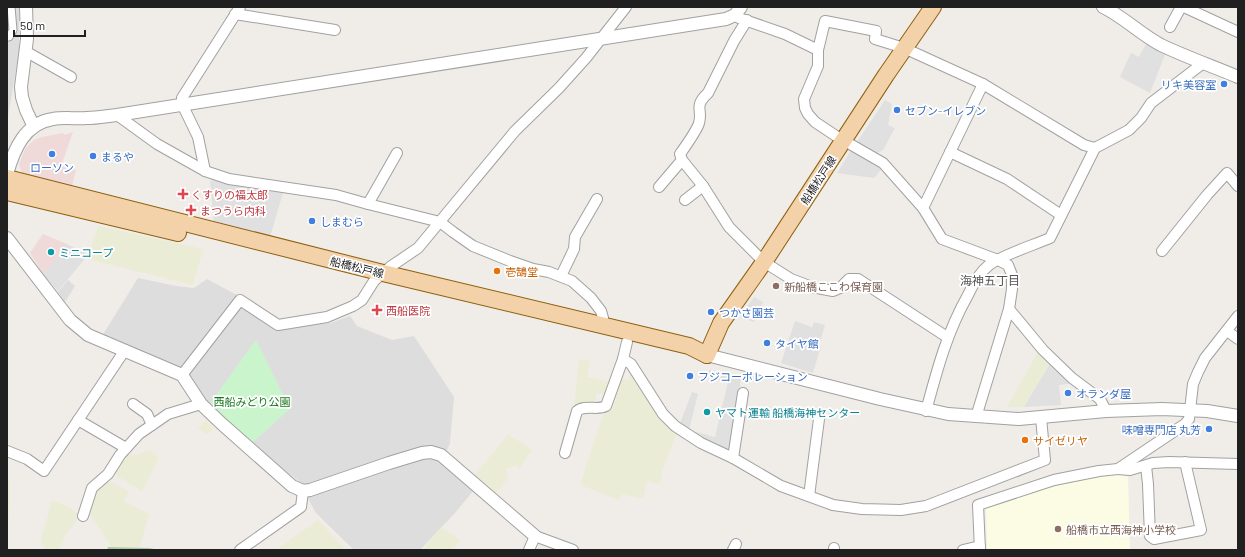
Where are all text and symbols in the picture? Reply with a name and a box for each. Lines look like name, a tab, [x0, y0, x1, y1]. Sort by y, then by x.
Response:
scale bar	[14, 12, 85, 38]
text: 50 m	[20, 18, 45, 32]
place label: リキ美容室	[1161, 78, 1216, 91]
marker: リキ美容室	[1219, 79, 1229, 89]
place label: セブン-イレブン	[905, 104, 986, 117]
marker: セブン-イレブン	[892, 105, 902, 115]
marker: ローソン	[47, 149, 57, 159]
place label: まるや	[101, 150, 134, 163]
marker: まるや	[88, 151, 98, 161]
street label: 船橋松戸線	[798, 153, 838, 207]
place label: ローソン	[30, 161, 74, 174]
place label: くすりの福太郎	[191, 188, 268, 201]
marker: くすりの福太郎	[178, 189, 188, 199]
marker: まつうら内科	[185, 204, 197, 216]
place label: まつうら内科	[200, 204, 266, 217]
place label: しまむら	[320, 215, 364, 228]
marker: しまむら	[307, 216, 317, 226]
place label: ミニコープ	[59, 246, 113, 259]
marker: ミニコープ	[46, 247, 56, 257]
street label: 船橋松戸線	[329, 254, 385, 280]
place label: 壱鵠堂	[505, 265, 538, 278]
marker: 壱鵠堂	[492, 266, 502, 276]
district label: 海神五丁目	[960, 273, 1020, 287]
place label: 新船橋ここわ保育園	[784, 280, 883, 293]
marker: 新船橋ここわ保育園	[771, 281, 781, 291]
marker: 西船医院	[371, 304, 383, 316]
place label: 西船医院	[386, 304, 430, 317]
place label: つかさ園芸	[719, 306, 774, 319]
marker: つかさ園芸	[706, 307, 716, 317]
place label: タイヤ館	[775, 337, 819, 350]
marker: タイヤ館	[762, 338, 772, 348]
place label: フジコーポレーション	[698, 370, 808, 383]
marker: フジコーポレーション	[685, 371, 695, 381]
place label: オランダ屋	[1076, 387, 1131, 400]
marker: オランダ屋	[1063, 388, 1073, 398]
park label: 西船みどり公園	[214, 395, 291, 408]
place label: ヤマト運輸 船橋海神センター	[715, 406, 860, 419]
marker: ヤマト運輸 船橋海神センター	[702, 407, 712, 417]
place label: 味噌専門店 丸芳	[1122, 423, 1201, 436]
marker: 味噌専門店 丸芳	[1204, 424, 1214, 434]
place label: サイゼリヤ	[1033, 434, 1088, 447]
marker: サイゼリヤ	[1020, 435, 1030, 445]
place label: 船橋市立西海神小学校	[1066, 523, 1176, 536]
marker: 船橋市立西海神小学校	[1053, 524, 1063, 534]

